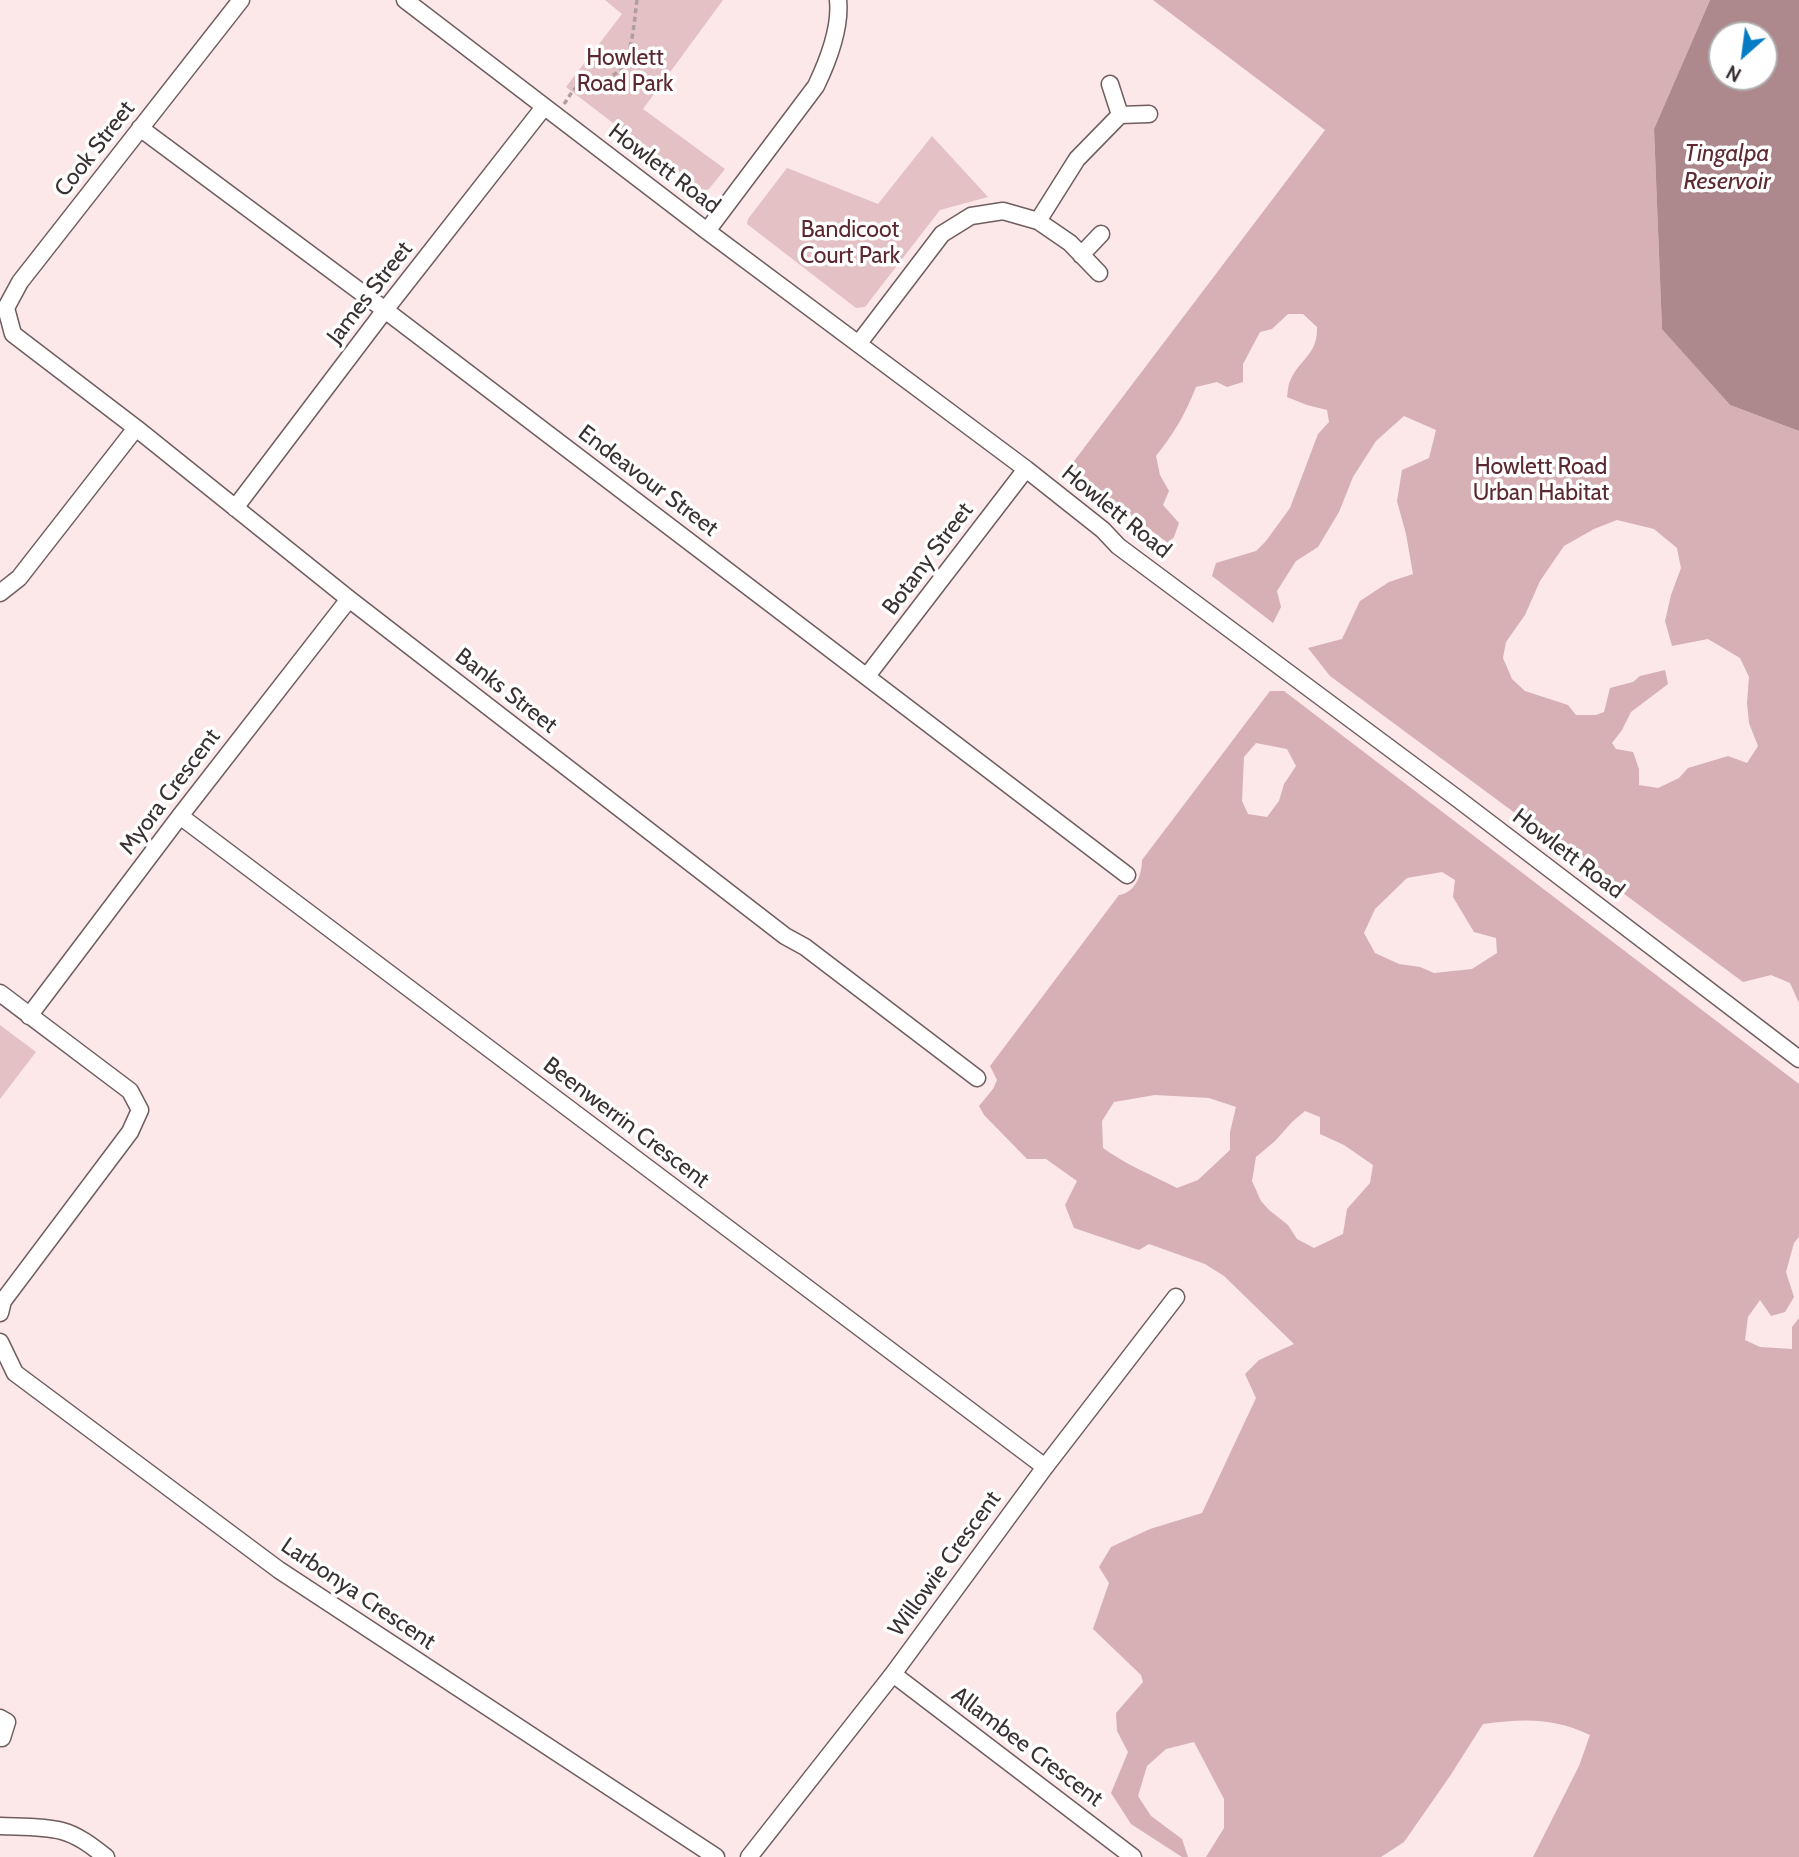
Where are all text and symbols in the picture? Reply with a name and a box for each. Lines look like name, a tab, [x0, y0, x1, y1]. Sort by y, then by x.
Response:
north arrow	[1708, 21, 1778, 91]
park label: Howlett Road Park	[577, 44, 673, 98]
text: N	[1723, 60, 1745, 87]
street label: Cook Street	[49, 96, 141, 202]
street label: Howlett Road	[603, 118, 725, 220]
water label: Tingalpa Reservoir	[1683, 140, 1771, 196]
park label: Bandicoot Court Park	[800, 216, 900, 270]
street label: James Street	[321, 236, 419, 350]
street label: Endeavour Street	[573, 419, 723, 543]
park label: Howlett Road Urban Habitat	[1473, 453, 1609, 507]
street label: Howlett Road	[1056, 459, 1176, 565]
street label: Botany Street	[877, 497, 979, 621]
street label: Banks Street	[450, 643, 562, 739]
street label: Myora Crescent	[114, 724, 226, 860]
street label: Howlett Road	[1507, 803, 1629, 905]
street label: Beenwerrin Crescent	[538, 1052, 714, 1194]
street label: Willowie Crescent	[883, 1486, 1007, 1642]
street label: Larbonya Crescent	[276, 1532, 440, 1656]
street label: Allambee Crescent	[946, 1681, 1108, 1813]

